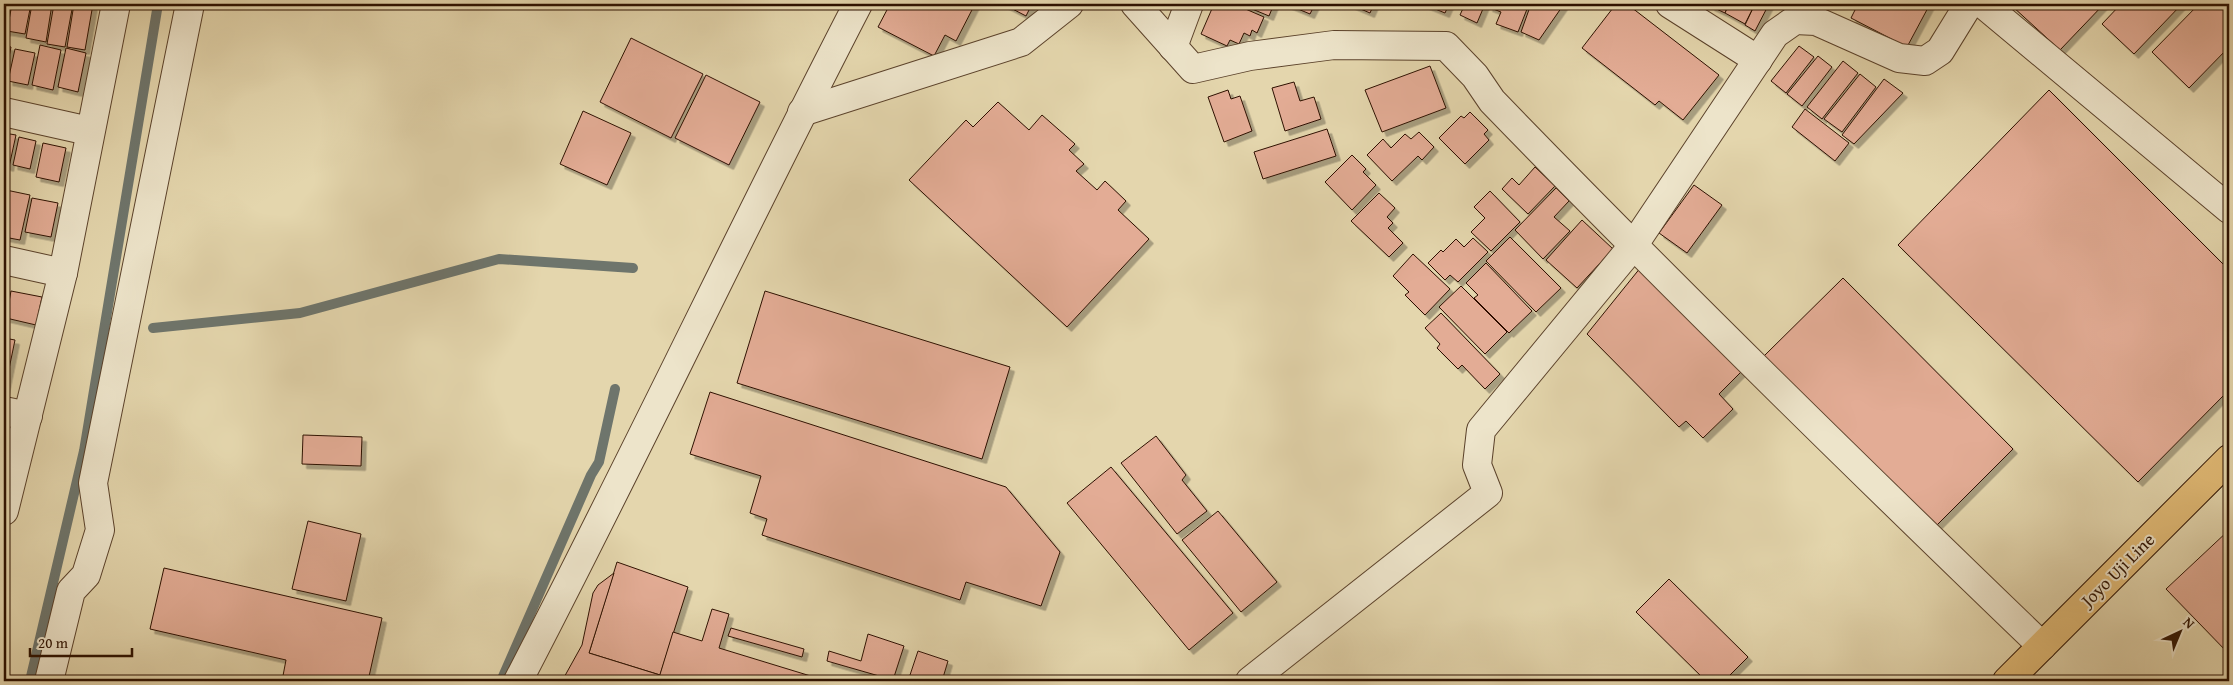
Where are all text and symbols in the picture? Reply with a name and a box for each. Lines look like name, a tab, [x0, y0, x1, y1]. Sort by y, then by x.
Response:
street label: Joyo Uji Line	[2073, 527, 2161, 614]
north arrow	[2156, 608, 2206, 658]
text: N	[2179, 612, 2200, 634]
scale bar	[30, 625, 132, 657]
text: 20 m	[38, 632, 69, 653]

